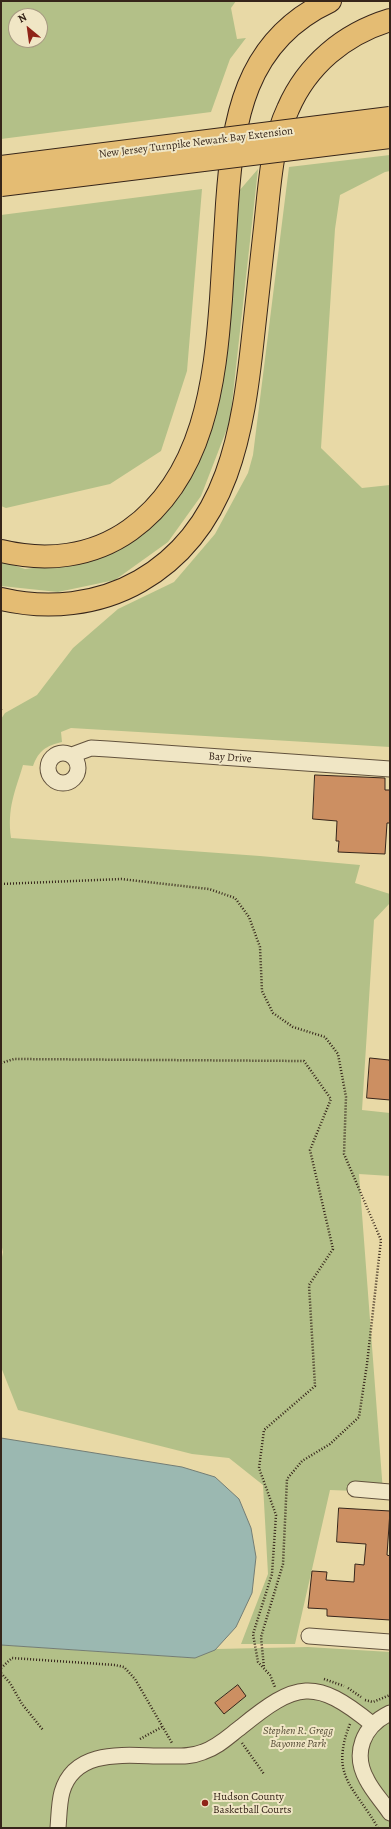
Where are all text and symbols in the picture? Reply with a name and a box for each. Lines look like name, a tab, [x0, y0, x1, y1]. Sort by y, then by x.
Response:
north arrow	[8, 8, 48, 48]
text: N	[15, 9, 30, 26]
street label: New Jersey Turnpike Newark Bay Extension	[98, 125, 294, 161]
street label: Bay Drive	[208, 750, 252, 766]
park label: Stephen R. Gregg Bayonne Park	[263, 1724, 333, 1750]
place label: Hudson County Basketball Courts	[213, 1790, 292, 1816]
marker: Hudson County Basketball Courts	[200, 1798, 210, 1808]

